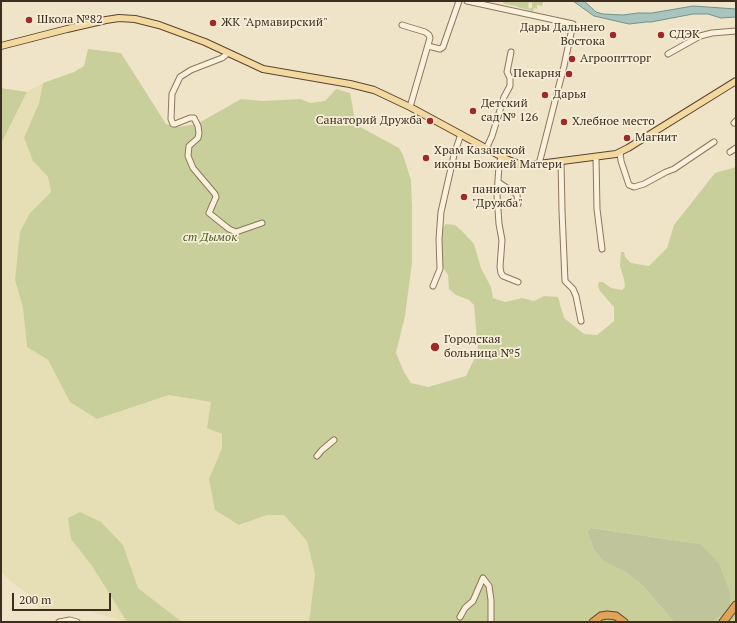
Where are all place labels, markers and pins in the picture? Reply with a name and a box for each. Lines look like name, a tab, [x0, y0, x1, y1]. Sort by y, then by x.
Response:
place label: Школа №82	[37, 13, 103, 27]
marker: Школа №82	[24, 15, 34, 25]
place label: ЖК "Армавирский"	[221, 16, 328, 30]
marker: ЖК "Армавирский"	[208, 18, 218, 28]
place label: Дары Дальнего Востока	[520, 21, 605, 49]
place label: СДЭК	[669, 28, 700, 42]
marker: Дары Дальнего Востока	[608, 30, 618, 40]
marker: СДЭК	[656, 30, 666, 40]
place label: Агрооптторг	[580, 52, 651, 66]
marker: Агрооптторг	[567, 54, 577, 64]
place label: Пекарня	[513, 67, 561, 81]
marker: Пекарня	[564, 69, 574, 79]
place label: Дарья	[553, 88, 586, 102]
marker: Дарья	[540, 90, 550, 100]
place label: Детский сад № 126	[481, 97, 538, 125]
marker: Детский сад № 126	[468, 106, 478, 116]
place label: Санаторий Дружба	[316, 114, 422, 128]
place label: Хлебное место	[572, 115, 655, 129]
marker: Санаторий Дружба	[425, 116, 435, 126]
marker: Хлебное место	[559, 117, 569, 127]
place label: Магнит	[635, 131, 677, 145]
marker: Магнит	[622, 133, 632, 143]
place label: Храм Казанской иконы Божией Матери	[434, 144, 562, 172]
marker: Храм Казанской иконы Божией Матери	[421, 153, 431, 163]
place label: панионат "Дружба"	[472, 183, 526, 211]
marker: панионат "Дружба"	[459, 192, 469, 202]
place label: Городская больница №5	[444, 333, 520, 361]
marker: Городская больница №5	[429, 341, 441, 353]

